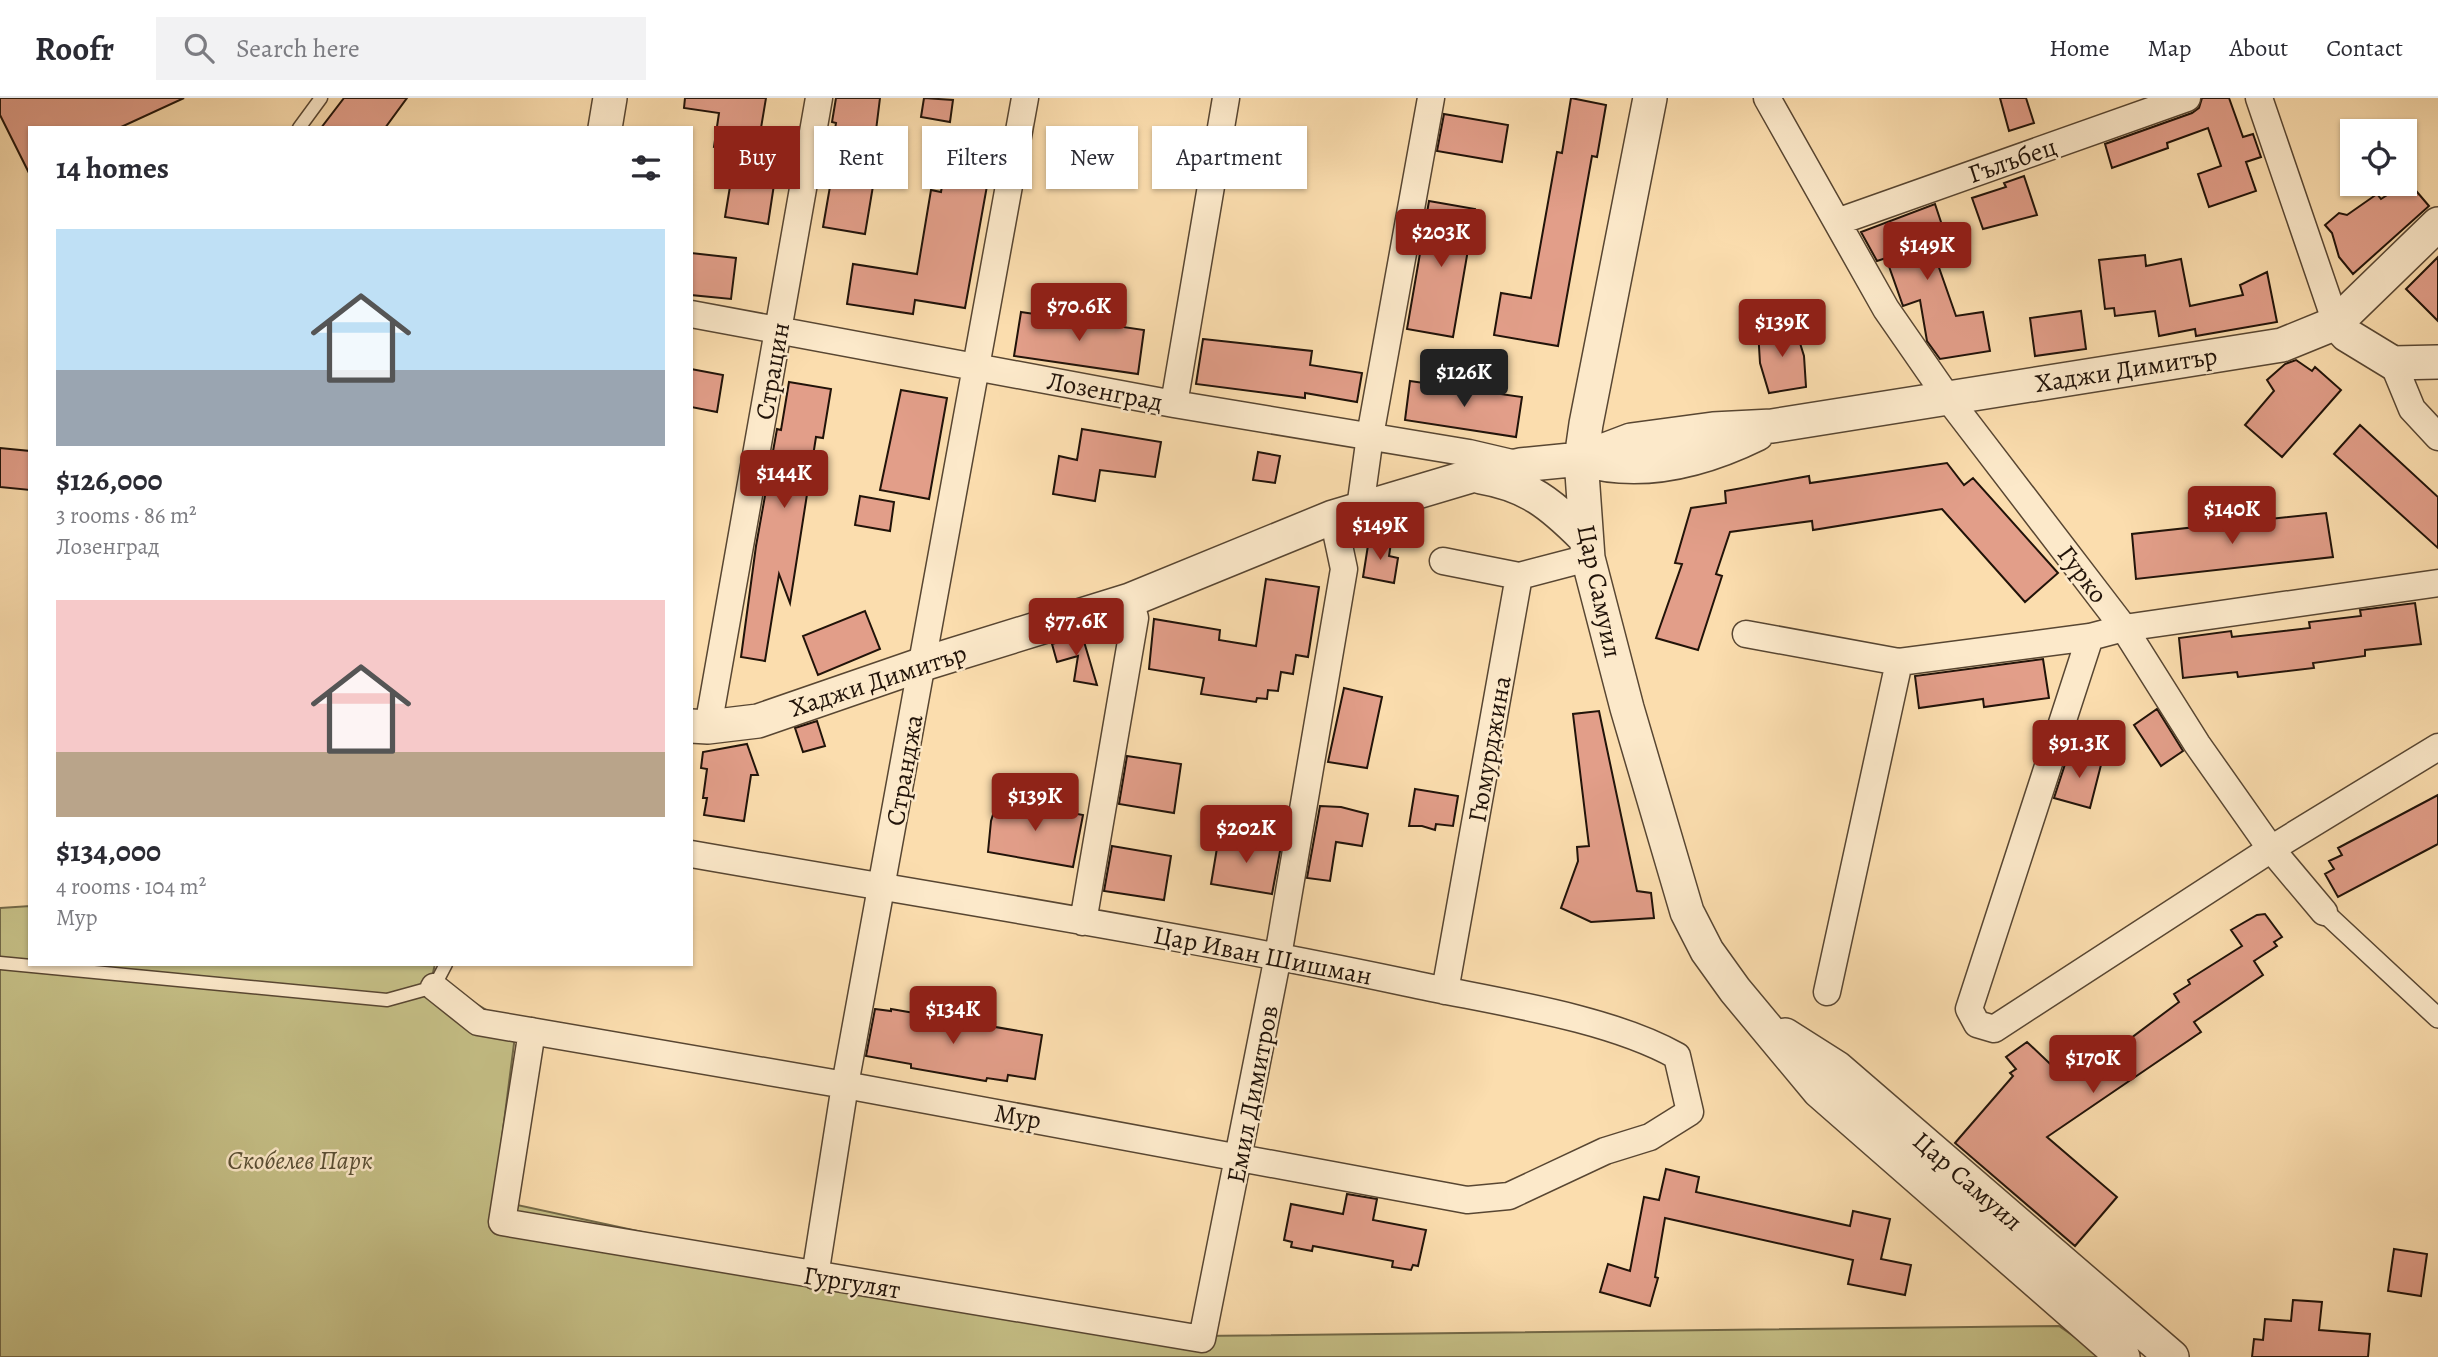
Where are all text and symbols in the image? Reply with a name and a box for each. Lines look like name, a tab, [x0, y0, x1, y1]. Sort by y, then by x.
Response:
search box	[156, 17, 646, 80]
text: Roofr	[35, 26, 114, 71]
icon: search	[180, 29, 218, 67]
text: Search here	[236, 31, 360, 66]
text: Home	[2049, 32, 2110, 64]
text: Map	[2148, 32, 2192, 64]
text: About	[2230, 32, 2288, 64]
text: Contact	[2326, 32, 2403, 64]
map controls	[2340, 119, 2417, 196]
button: locate	[2340, 119, 2417, 196]
chip: Buy	[714, 126, 800, 189]
chip: Rent	[814, 126, 908, 189]
chip: Filters	[922, 126, 1032, 189]
chip: New	[1046, 126, 1138, 189]
chip: Apartment	[1152, 126, 1307, 189]
street label: Гълъбец	[1963, 129, 2061, 192]
text: 14 homes	[56, 148, 169, 188]
icon: filters	[627, 149, 665, 187]
pin: $203K	[1392, 209, 1490, 269]
text: $203K	[1412, 216, 1470, 247]
pin: $149K	[1878, 222, 1976, 282]
text: $149K	[1899, 229, 1955, 260]
icon: home	[298, 275, 424, 401]
pin: $70.6K	[1022, 284, 1136, 343]
text: $70.6K	[1047, 290, 1111, 321]
pin: $139K	[1733, 300, 1831, 359]
text: $139K	[1755, 306, 1809, 337]
street label: Страцин	[747, 320, 798, 423]
street label: Хаджи Димитър	[2032, 338, 2220, 401]
pin: $126K	[1415, 350, 1513, 409]
text: $126K	[1436, 356, 1492, 387]
street label: Лозенград	[1044, 363, 1166, 420]
pin: $144K	[735, 450, 833, 510]
text: $144K	[756, 457, 812, 488]
text: $126,000	[56, 460, 163, 500]
pin: $140K	[2183, 486, 2281, 546]
text: $140K	[2204, 493, 2260, 524]
text: 3 rooms · 86 m²	[56, 500, 197, 531]
pin: $149K	[1331, 503, 1429, 562]
text: $149K	[1352, 509, 1408, 540]
street label: Цар Самуил	[1568, 521, 1631, 661]
text: Лозенград	[56, 531, 159, 562]
street label: Гурко	[2049, 538, 2116, 611]
pin: $77.6K	[1019, 598, 1133, 658]
text: $77.6K	[1045, 605, 1107, 636]
street label: Хаджи Димитър	[785, 635, 971, 726]
icon: home	[298, 646, 424, 772]
street label: Гюмурджина	[1459, 673, 1520, 825]
street label: Странджа	[877, 712, 931, 828]
pin: $91.3K	[2022, 720, 2136, 780]
text: $91.3K	[2049, 727, 2109, 758]
pin: $139K	[986, 774, 1084, 833]
text: $139K	[1008, 780, 1062, 811]
pin: $202K	[1197, 806, 1295, 865]
text: $202K	[1216, 812, 1276, 843]
text: $134,000	[56, 831, 161, 871]
text: 4 rooms · 104 m²	[56, 871, 206, 902]
text: Мур	[56, 902, 98, 933]
street label: Цар Иван Шишман	[1151, 917, 1375, 994]
pin: $134K	[904, 986, 1002, 1046]
text: $134K	[926, 993, 980, 1024]
street label: Емил Димитров	[1218, 1002, 1287, 1186]
pin: $170K	[2044, 1035, 2142, 1095]
text: $170K	[2065, 1042, 2121, 1073]
street label: Мур	[992, 1095, 1044, 1138]
street label: Цар Самуил	[1905, 1124, 2030, 1239]
park label: Скобелев Парк	[227, 1143, 373, 1178]
street label: Гургулят	[801, 1258, 903, 1308]

